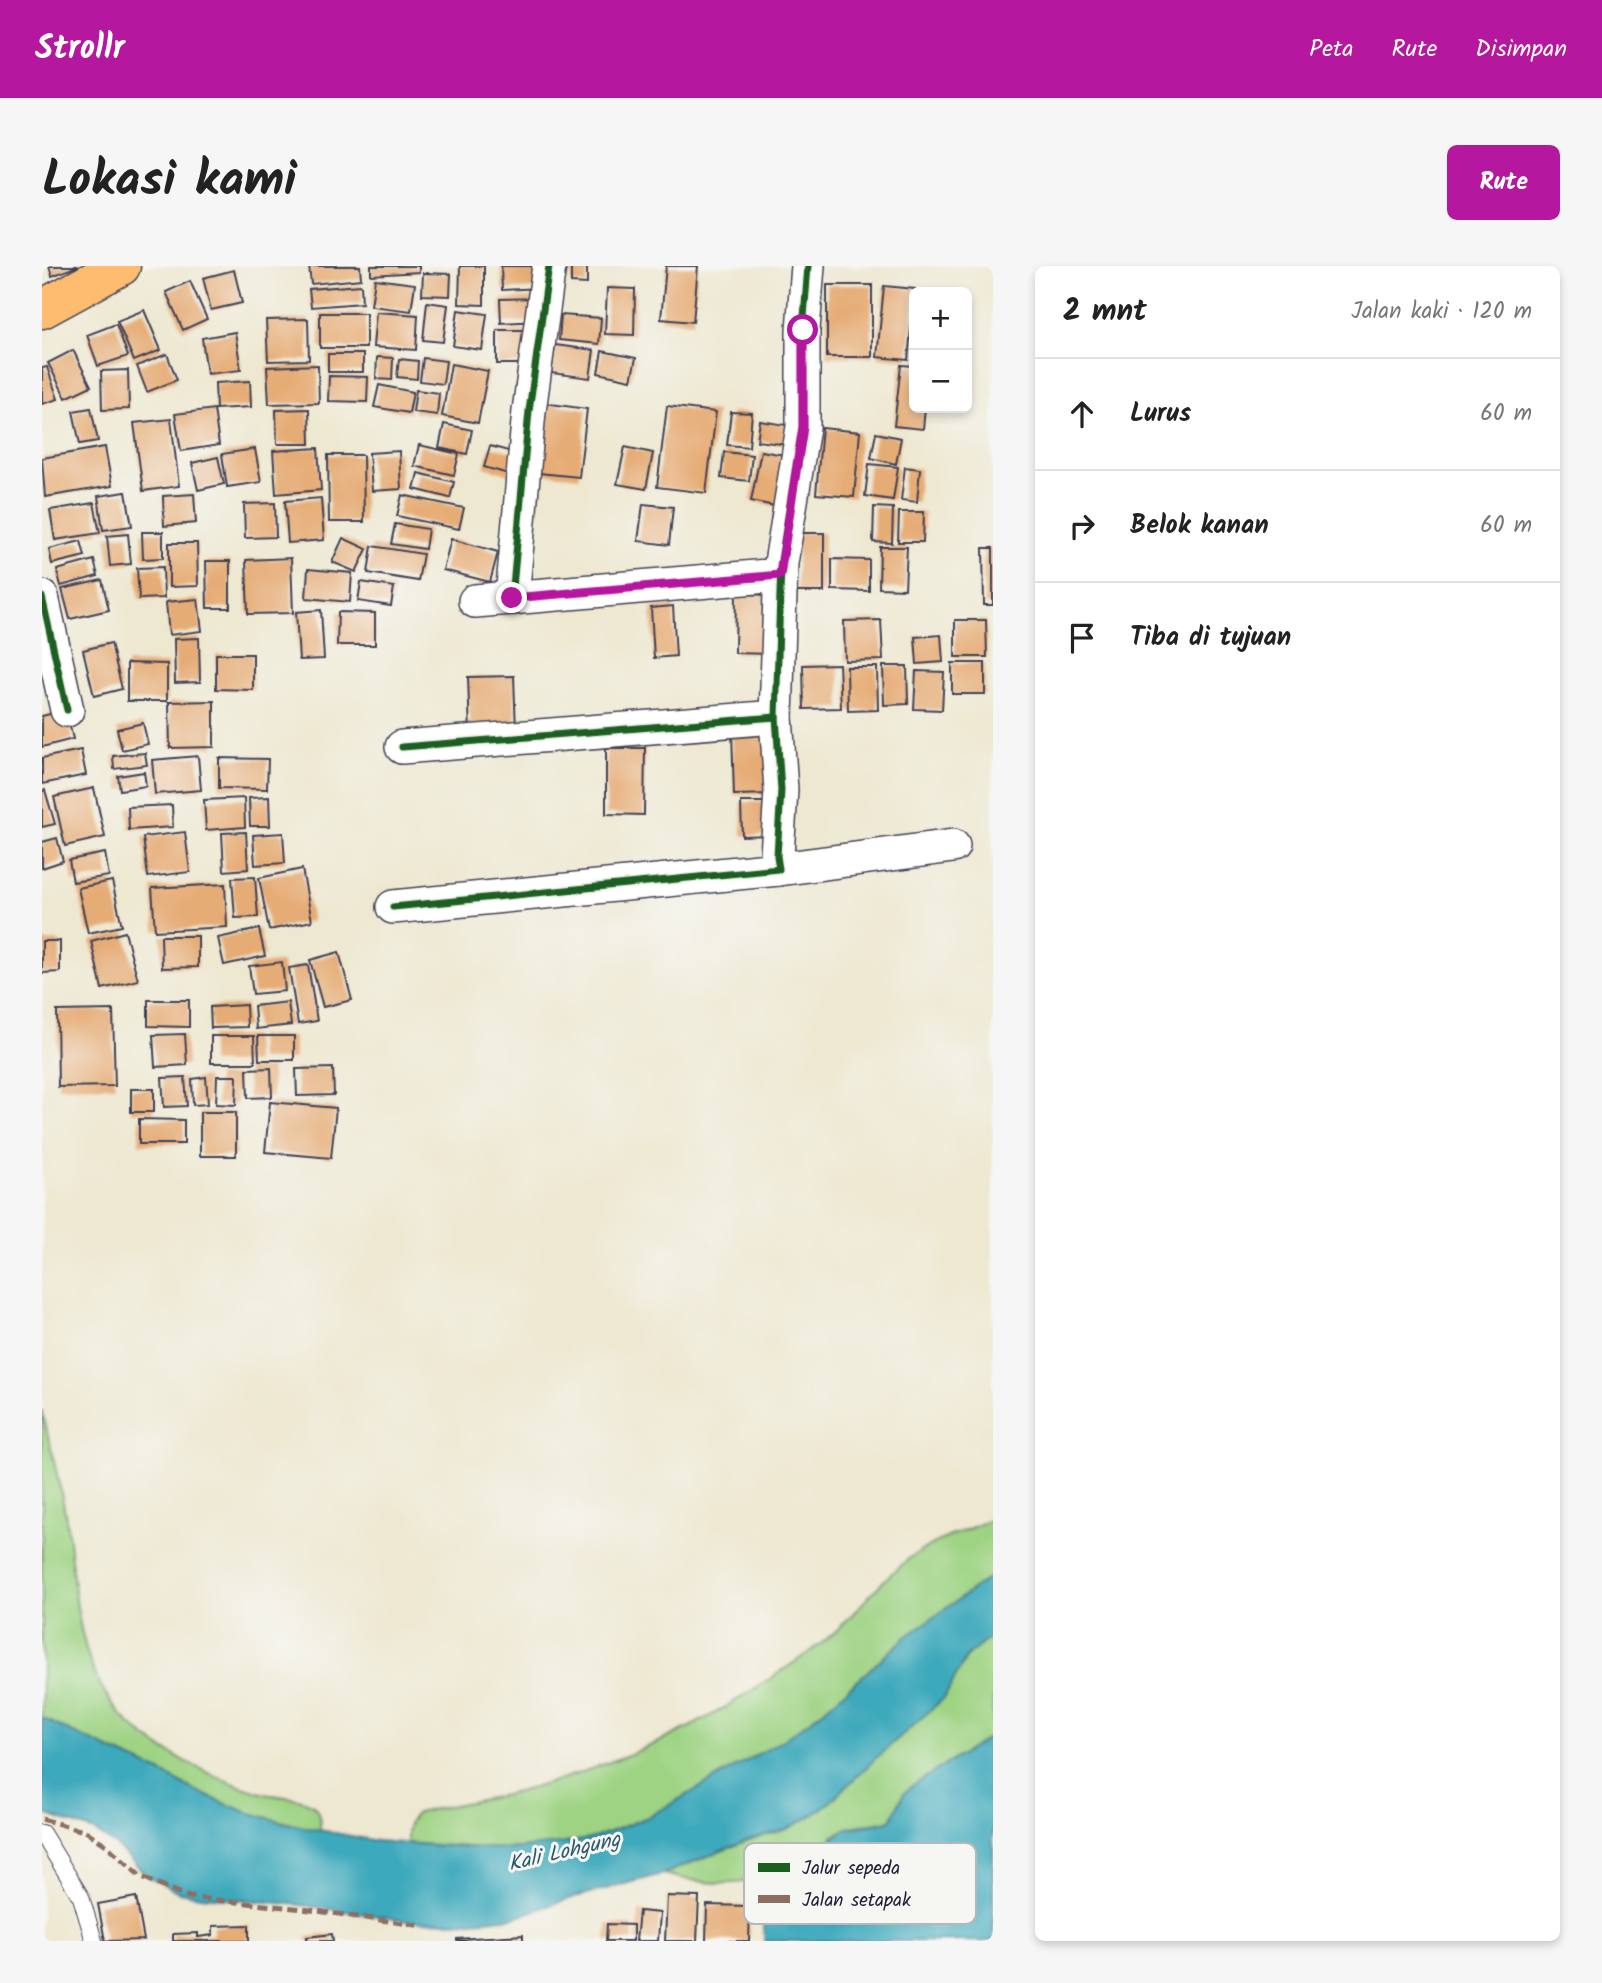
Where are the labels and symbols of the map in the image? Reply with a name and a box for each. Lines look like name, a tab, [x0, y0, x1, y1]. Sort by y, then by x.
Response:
route start	[787, 314, 818, 345]
route end	[496, 582, 527, 613]
water label: Kali Lohgung	[505, 1823, 625, 1881]
legend	[744, 1843, 976, 1924]
text: Jalur sepeda	[802, 1854, 900, 1884]
text: Jalan setapak	[802, 1886, 911, 1916]

